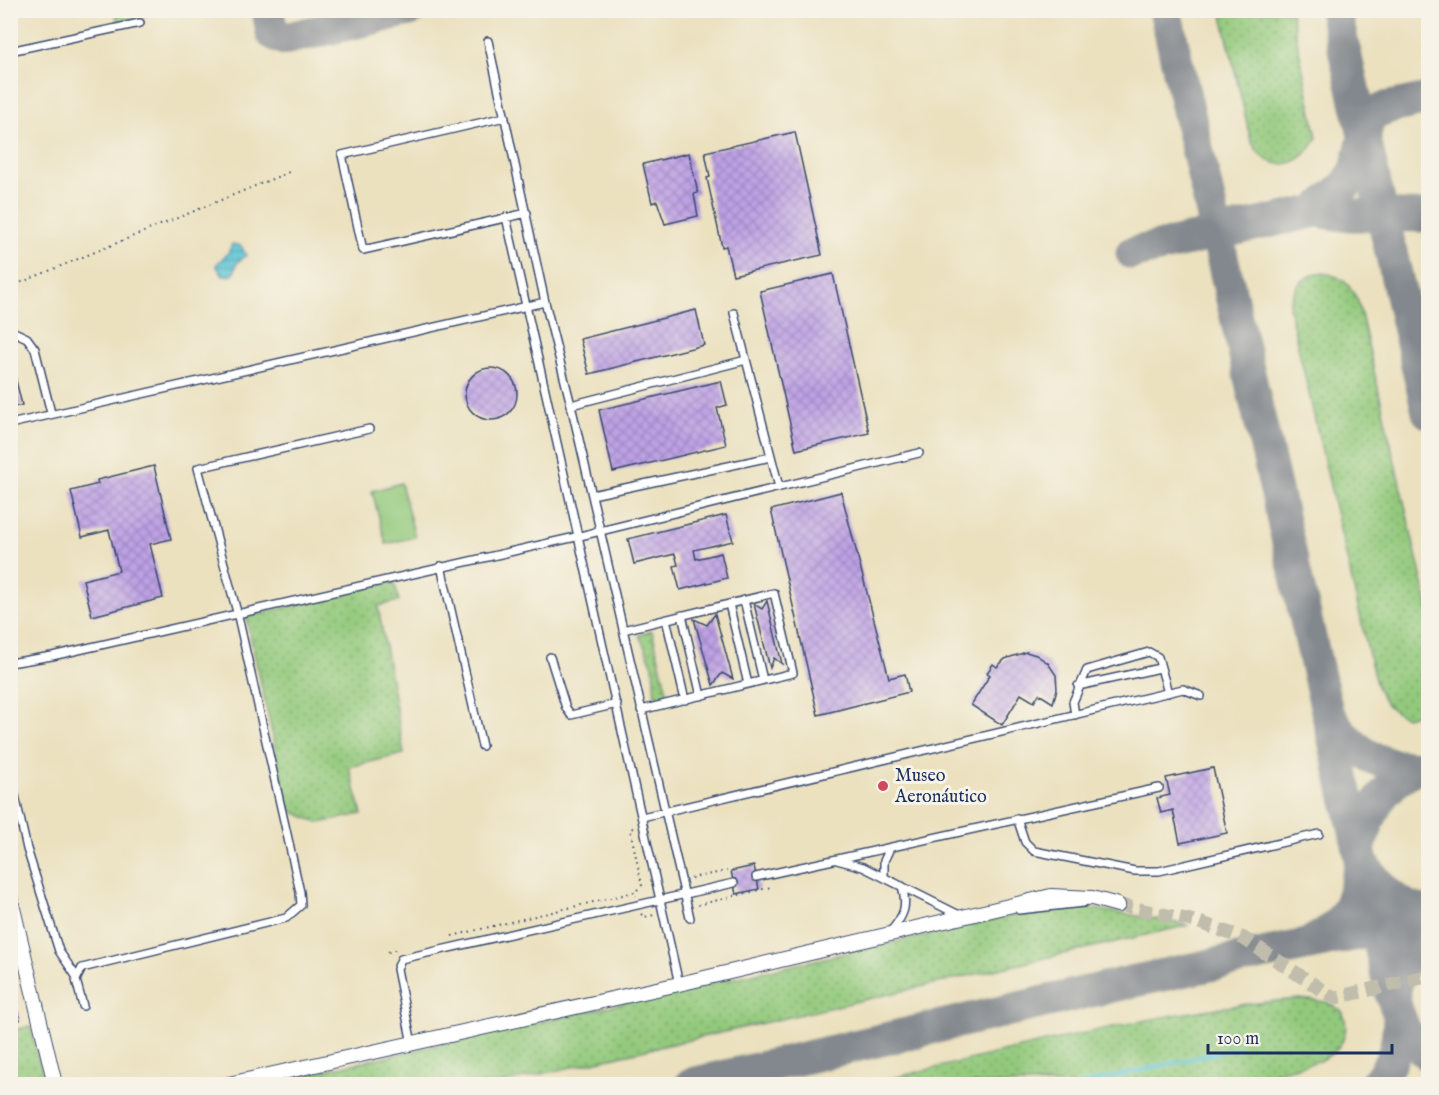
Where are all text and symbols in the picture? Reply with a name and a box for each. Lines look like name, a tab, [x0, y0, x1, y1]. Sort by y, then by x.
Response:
place label: Museo Aeronáutico	[894, 765, 987, 809]
marker: Museo Aeronáutico	[876, 779, 890, 793]
scale bar	[1208, 1017, 1392, 1055]
text: 100 m	[1217, 1028, 1259, 1051]

